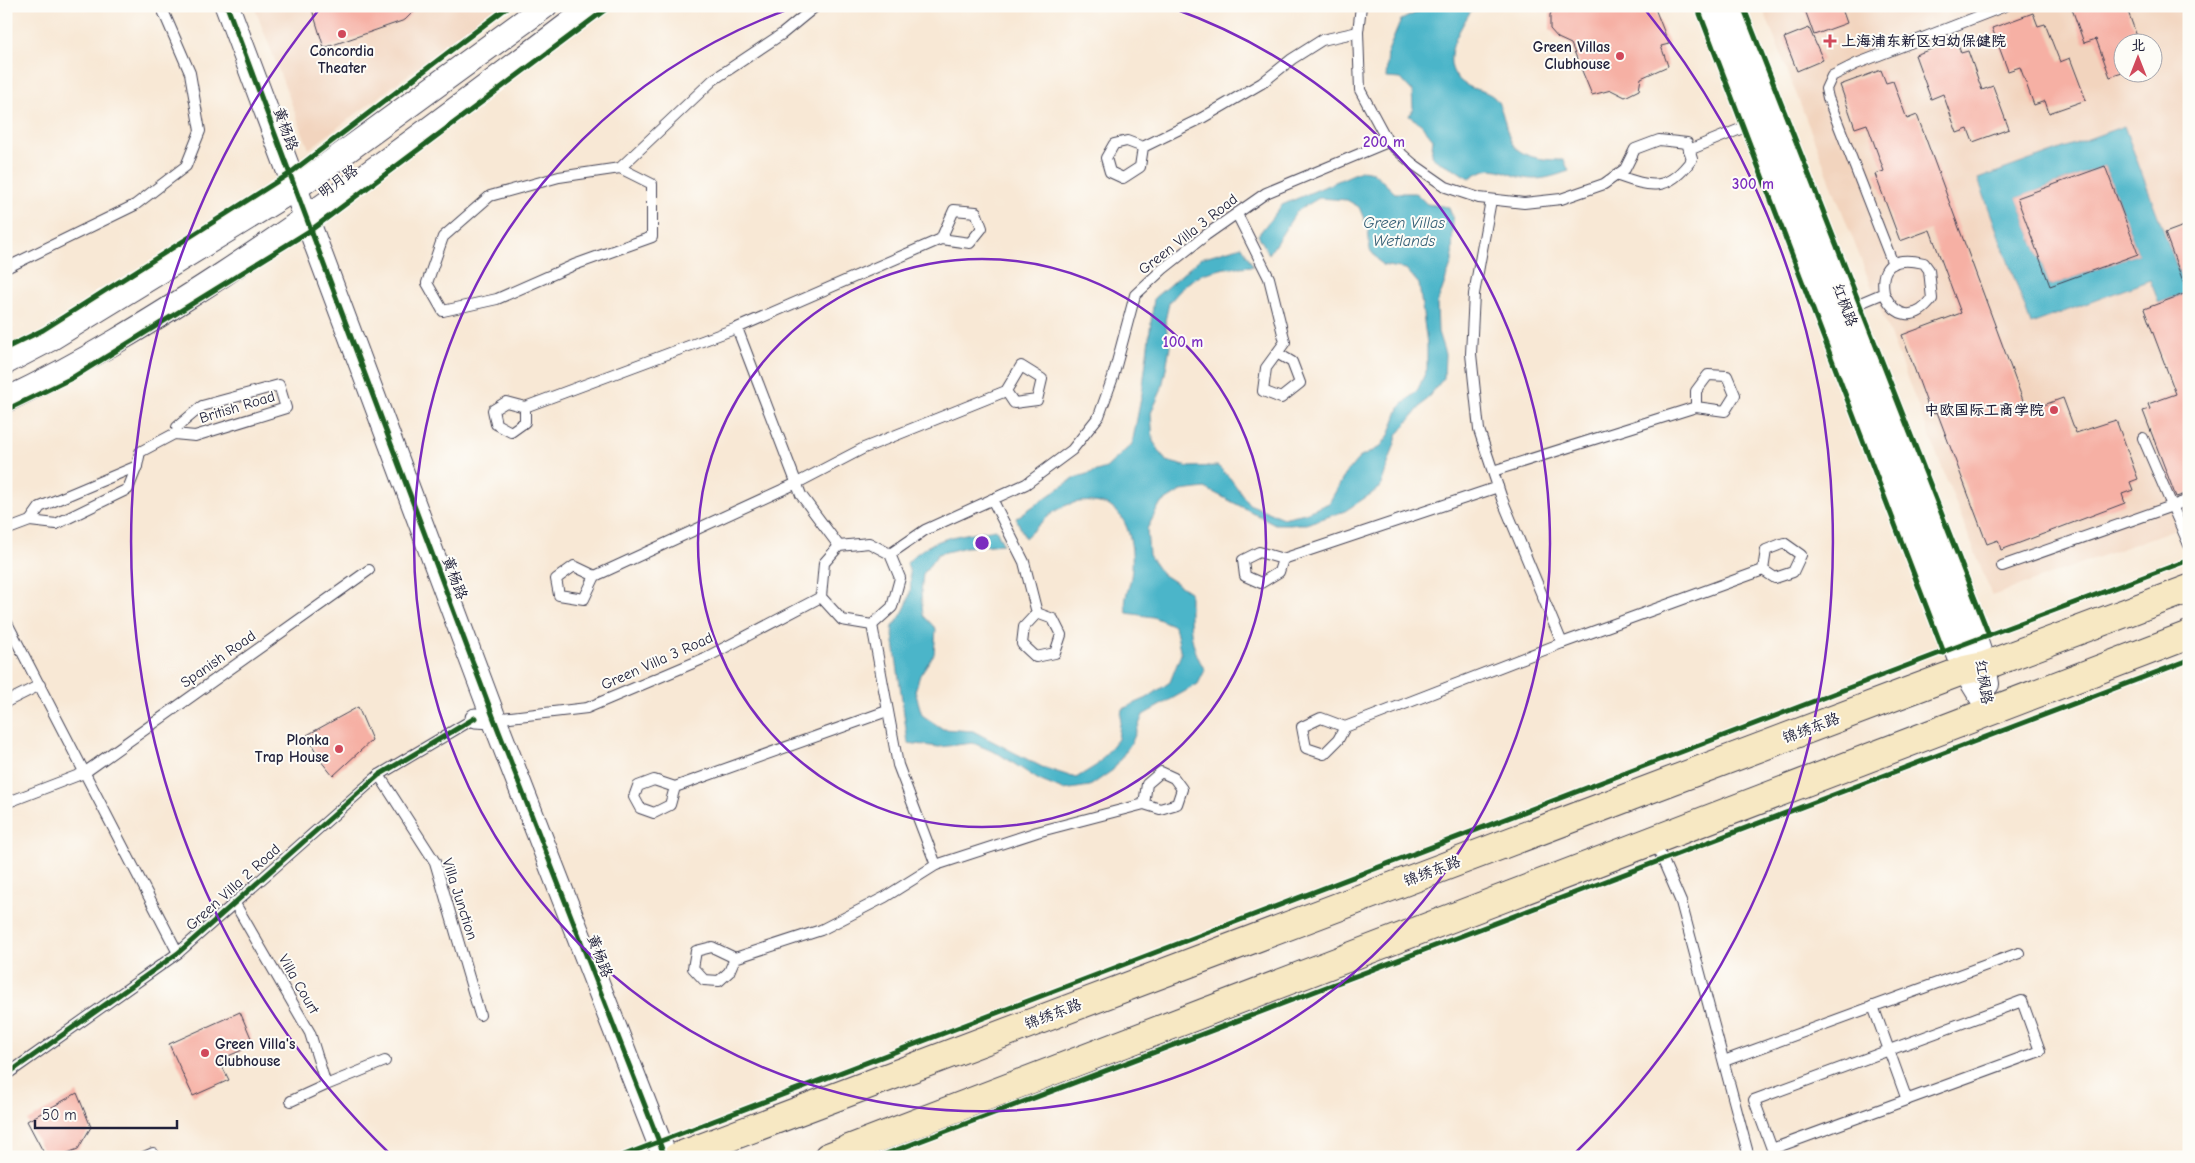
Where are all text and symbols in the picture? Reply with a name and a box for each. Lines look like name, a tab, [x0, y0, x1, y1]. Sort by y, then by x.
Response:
marker: Concordia Theater	[336, 28, 348, 40]
place label: 上海浦东新区妇幼保健院	[1841, 32, 2006, 50]
north arrow	[2112, 32, 2162, 82]
marker: 上海浦东新区妇幼保健院	[1823, 34, 1837, 48]
text: 北	[2131, 37, 2145, 54]
place label: Green Villas Clubhouse	[1533, 38, 1610, 73]
place label: Concordia Theater	[310, 42, 374, 77]
marker: Green Villas Clubhouse	[1614, 50, 1626, 62]
street label: 黄杨路	[270, 105, 302, 153]
text: 200 m	[1363, 133, 1405, 151]
street label: 明月路	[315, 160, 361, 202]
text: 300 m	[1732, 175, 1774, 193]
street label: Green Villa 3 Road	[1135, 190, 1241, 278]
water label: Green Villas Wetlands	[1363, 214, 1445, 250]
street label: 红枫路	[1829, 281, 1861, 329]
text: 100 m	[1163, 333, 1203, 351]
street label: British Road	[197, 387, 277, 427]
place label: 中欧国际工商学院	[1924, 401, 2044, 419]
marker: 中欧国际工商学院	[2048, 404, 2060, 416]
centre of rings	[973, 534, 991, 552]
street label: 黄杨路	[439, 554, 471, 602]
street label: Spanish Road	[177, 627, 259, 691]
street label: Green Villa 3 Road	[598, 628, 716, 694]
street label: 红枫路	[1972, 658, 1996, 706]
street label: 锦绣东路	[1780, 709, 1842, 747]
place label: Plonka Trap House	[255, 731, 329, 766]
marker: Plonka Trap House	[333, 743, 345, 755]
street label: Green Villa 2 Road	[182, 840, 284, 934]
street label: 锦绣东路	[1401, 852, 1463, 890]
street label: Villa Junction	[438, 856, 482, 942]
street label: 黄杨路	[584, 932, 616, 980]
street label: Villa Court	[275, 951, 324, 1018]
street label: 锦绣东路	[1022, 995, 1084, 1033]
place label: Green Villa's Clubhouse	[215, 1035, 295, 1070]
marker: Green Villa's Clubhouse	[199, 1047, 211, 1059]
scale bar	[35, 1098, 178, 1130]
text: 50 m	[42, 1106, 77, 1124]

